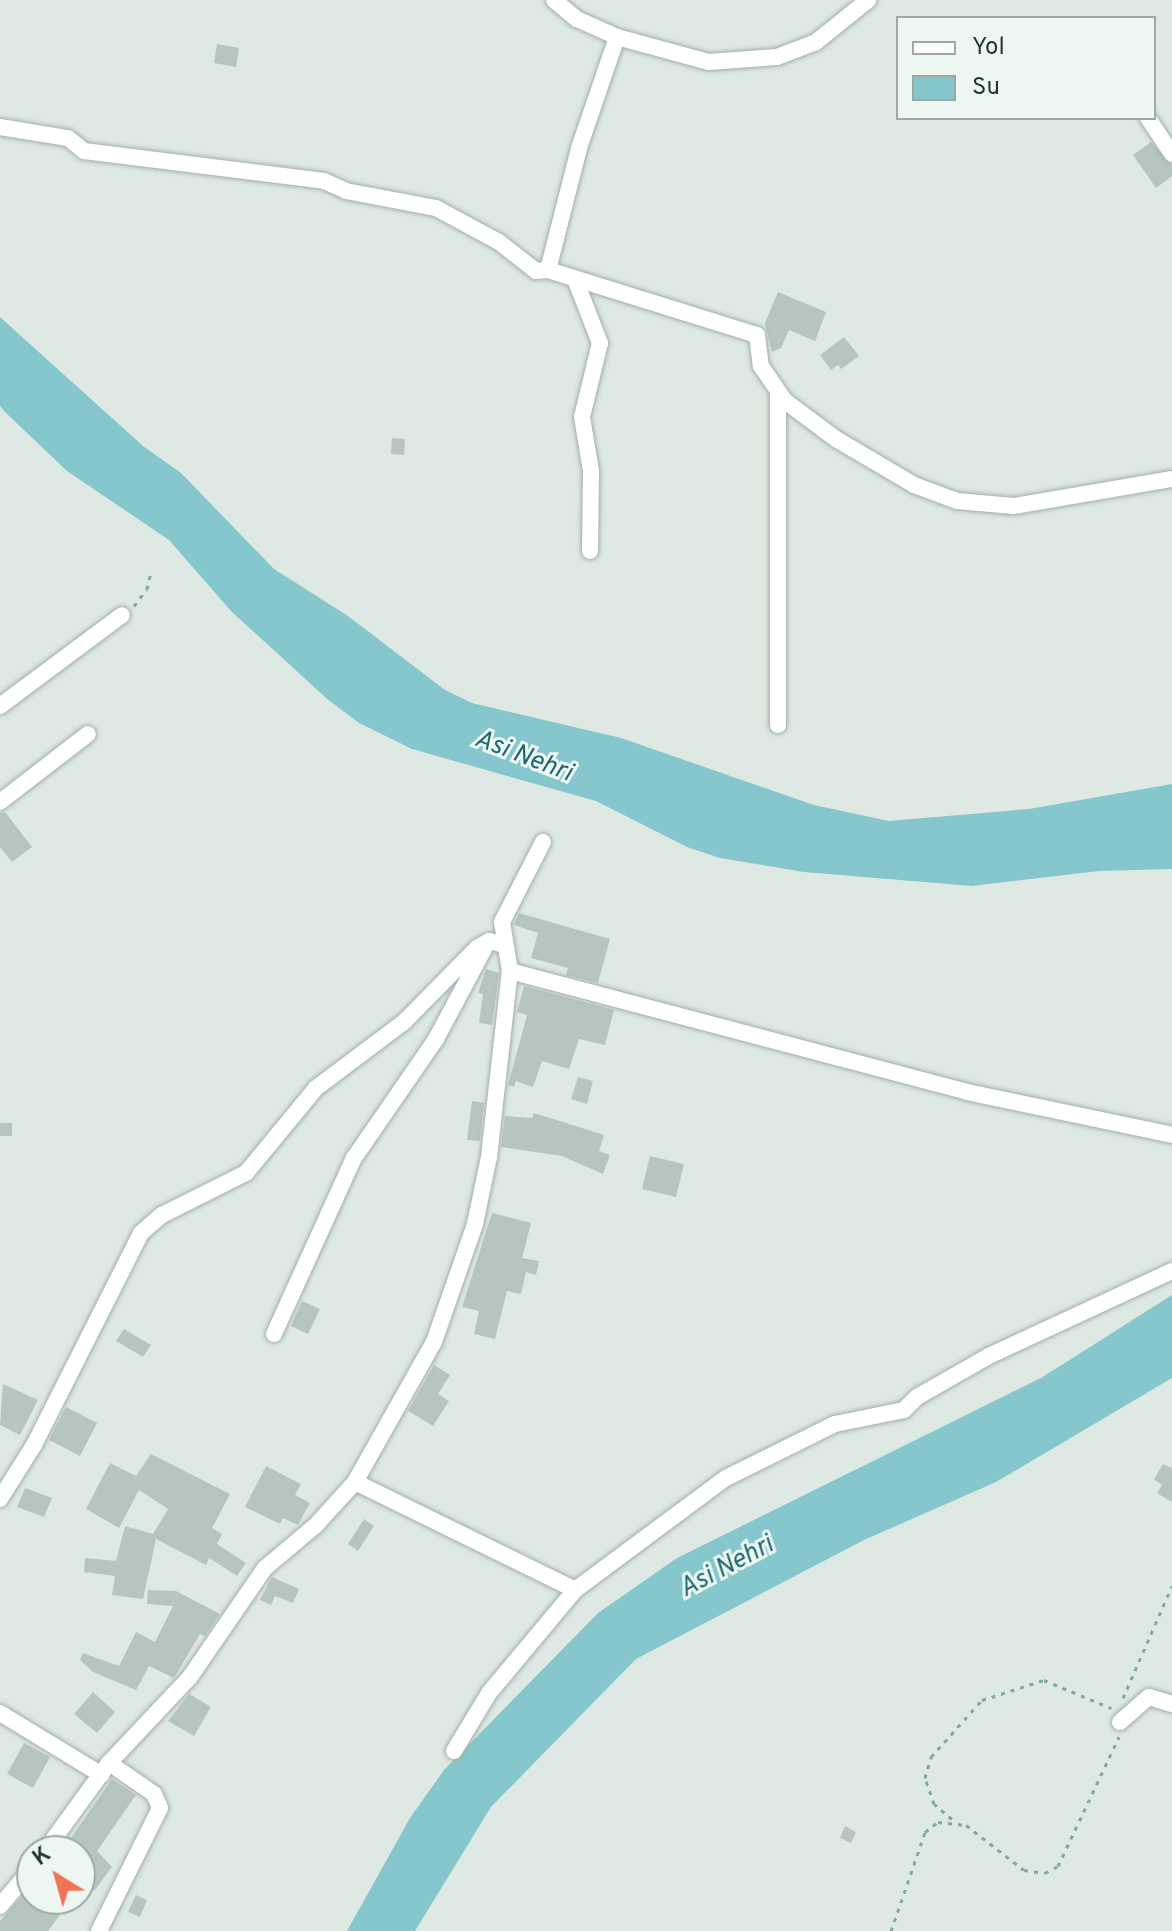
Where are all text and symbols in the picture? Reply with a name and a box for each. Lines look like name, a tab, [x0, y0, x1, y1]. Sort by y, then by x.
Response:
legend	[896, 16, 1156, 120]
text: Yol	[972, 33, 1005, 63]
text: Su	[972, 73, 1000, 103]
water label: Asi Nehri	[470, 724, 576, 790]
water label: Asi Nehri	[675, 1530, 779, 1606]
north arrow	[16, 1835, 96, 1915]
text: K	[28, 1842, 57, 1873]

